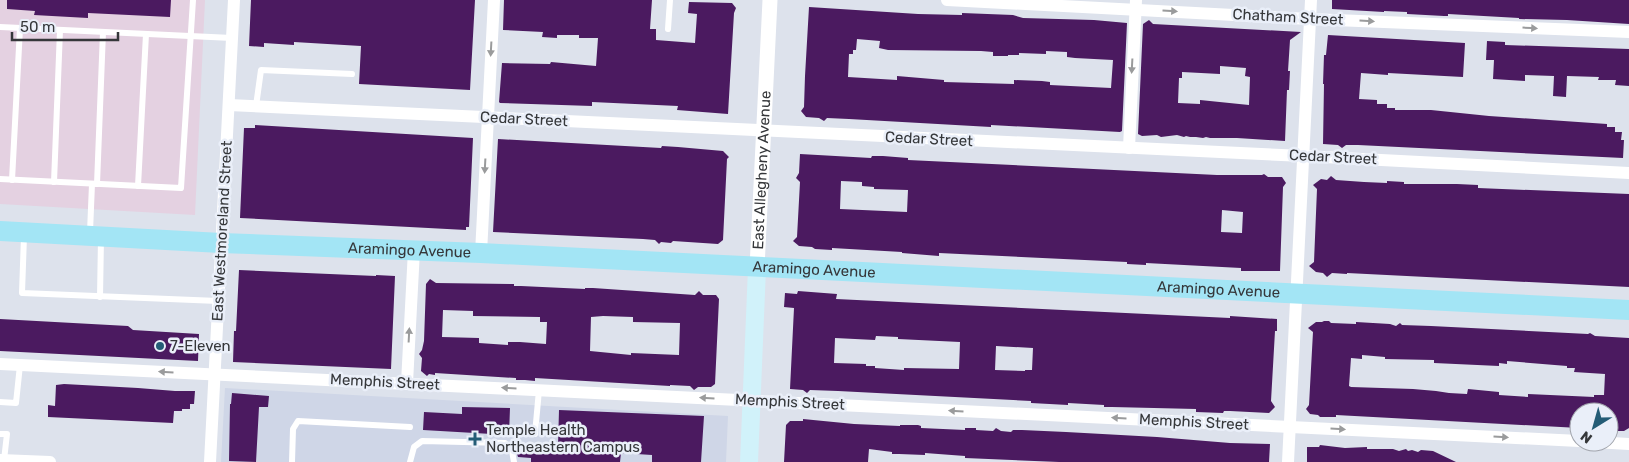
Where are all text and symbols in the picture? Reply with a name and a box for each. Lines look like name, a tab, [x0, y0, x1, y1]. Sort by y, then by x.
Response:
street label: Chatham Street	[1232, 5, 1344, 29]
one-way arrow	[1162, 8, 1178, 16]
scale bar	[12, 10, 119, 42]
one-way arrow	[1360, 17, 1376, 25]
text: 50 m	[20, 18, 55, 36]
one-way arrow	[1522, 25, 1538, 33]
one-way arrow	[487, 41, 495, 57]
one-way arrow	[1128, 58, 1136, 74]
street label: East Allegheny Avenue	[749, 90, 775, 250]
street label: Cedar Street	[480, 108, 569, 130]
street label: Cedar Street	[885, 128, 974, 150]
street label: East Westmoreland Street	[208, 140, 236, 322]
street label: Cedar Street	[1289, 146, 1378, 168]
one-way arrow	[481, 158, 489, 174]
street label: Aramingo Avenue	[348, 239, 472, 262]
street label: Aramingo Avenue	[752, 257, 876, 282]
street label: Aramingo Avenue	[1156, 278, 1281, 302]
one-way arrow	[406, 326, 414, 342]
place label: 7-Eleven	[170, 337, 231, 355]
marker: 7-Eleven	[154, 340, 166, 352]
one-way arrow	[158, 367, 174, 375]
street label: Memphis Street	[330, 370, 441, 394]
one-way arrow	[501, 384, 517, 392]
street label: Memphis Street	[735, 390, 846, 414]
one-way arrow	[698, 394, 714, 402]
north arrow	[1569, 402, 1619, 452]
one-way arrow	[948, 406, 964, 414]
street label: Memphis Street	[1139, 410, 1250, 434]
one-way arrow	[1110, 414, 1126, 422]
place label: Temple Health Northeastern Campus	[486, 421, 640, 456]
one-way arrow	[1331, 426, 1347, 434]
text: N	[1577, 427, 1596, 447]
marker: Temple Health Northeastern Campus	[468, 432, 482, 446]
one-way arrow	[1493, 434, 1509, 442]

